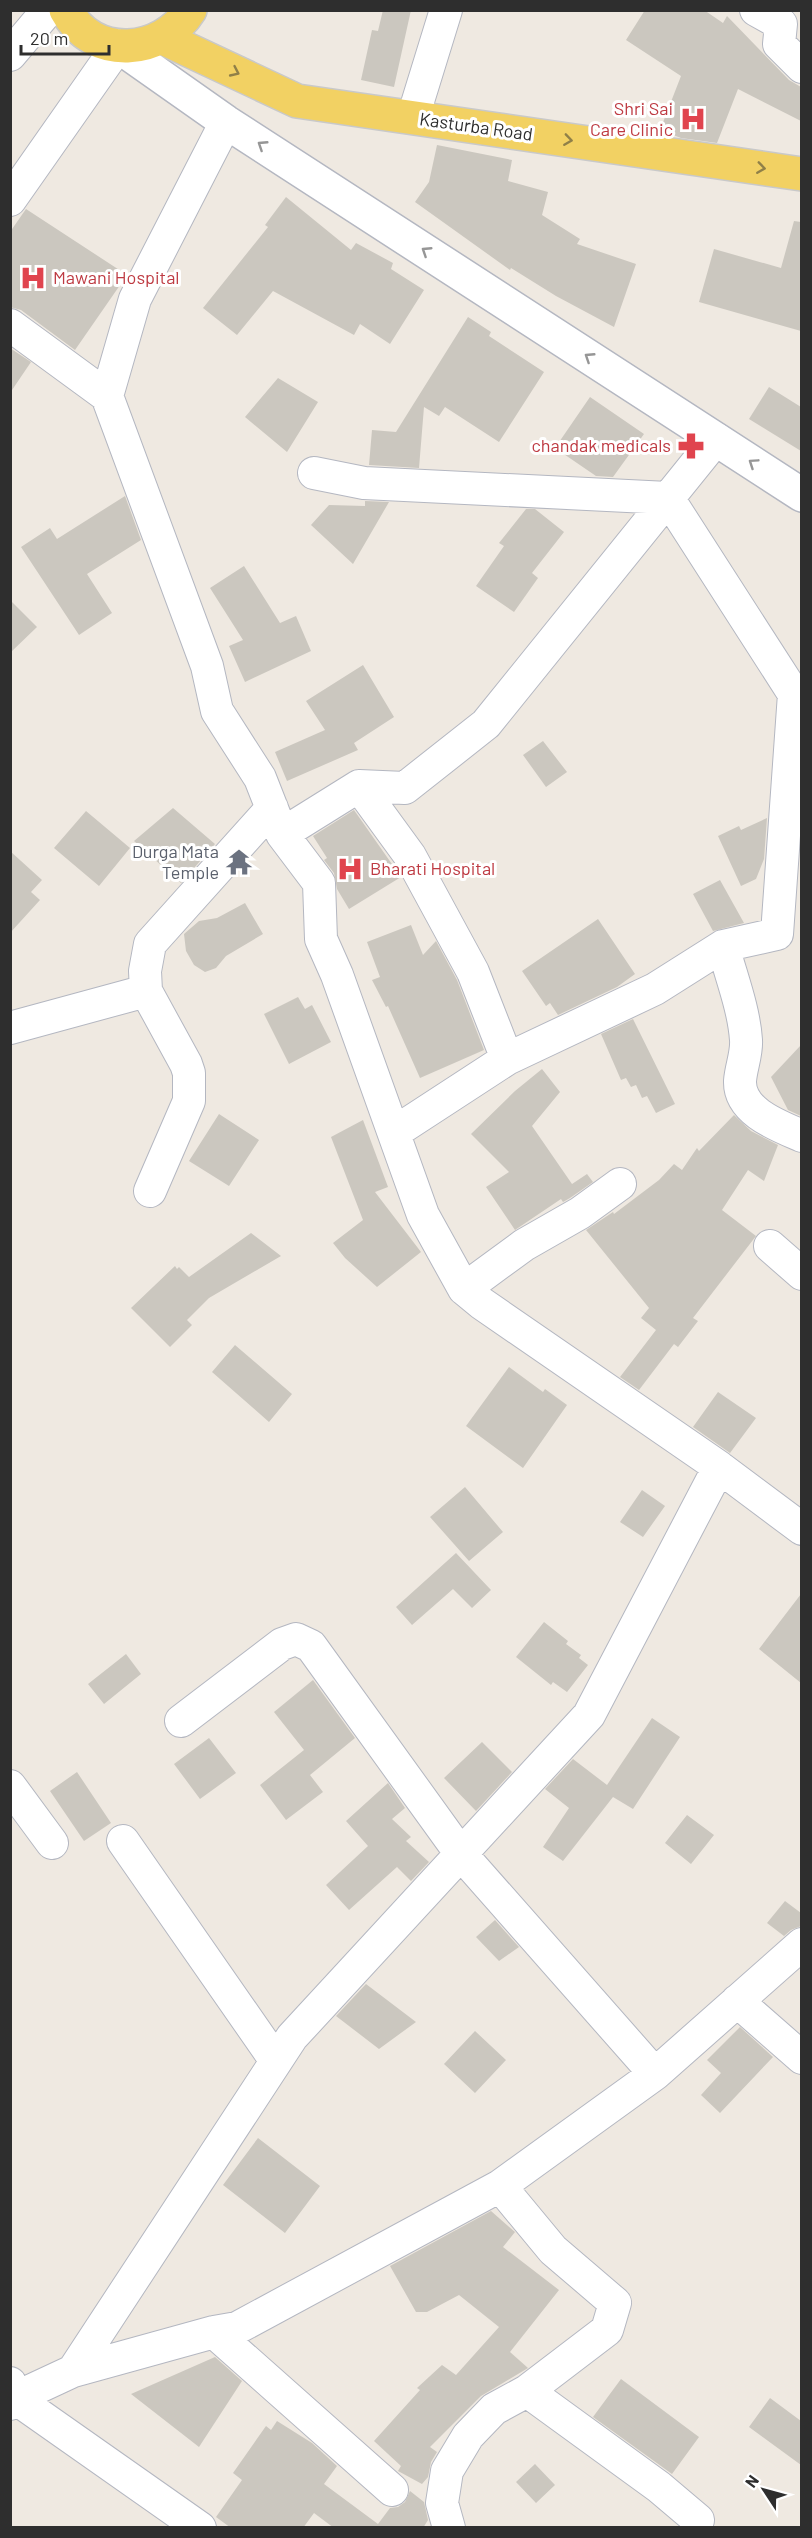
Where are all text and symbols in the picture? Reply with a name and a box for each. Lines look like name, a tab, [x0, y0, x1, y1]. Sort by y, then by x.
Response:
scale bar	[21, 18, 110, 56]
text: 20 m	[30, 27, 68, 49]
one-way arrow	[228, 64, 239, 76]
place label: Shri Sai Care Clinic	[590, 97, 673, 140]
hospital icon: Shri Sai Care Clinic	[678, 104, 708, 134]
street label: Kasturba Road	[418, 107, 534, 145]
one-way arrow	[563, 133, 572, 145]
one-way arrow	[258, 141, 269, 152]
one-way arrow	[756, 161, 765, 173]
one-way arrow	[421, 247, 432, 258]
hospital icon: Mawani Hospital	[18, 263, 48, 293]
place label: Mawani Hospital	[53, 266, 180, 288]
one-way arrow	[585, 353, 596, 364]
pharmacy icon: chandak medicals	[676, 431, 706, 461]
place label: chandak medicals	[531, 434, 671, 456]
one-way arrow	[749, 459, 760, 470]
place label: Durga Mata Temple	[132, 840, 219, 883]
temple icon: Durga Mata Temple	[224, 847, 254, 877]
hospital icon: Bharati Hospital	[335, 854, 365, 884]
place label: Bharati Hospital	[370, 857, 495, 879]
north arrow	[734, 2460, 794, 2520]
text: N	[741, 2471, 762, 2491]

